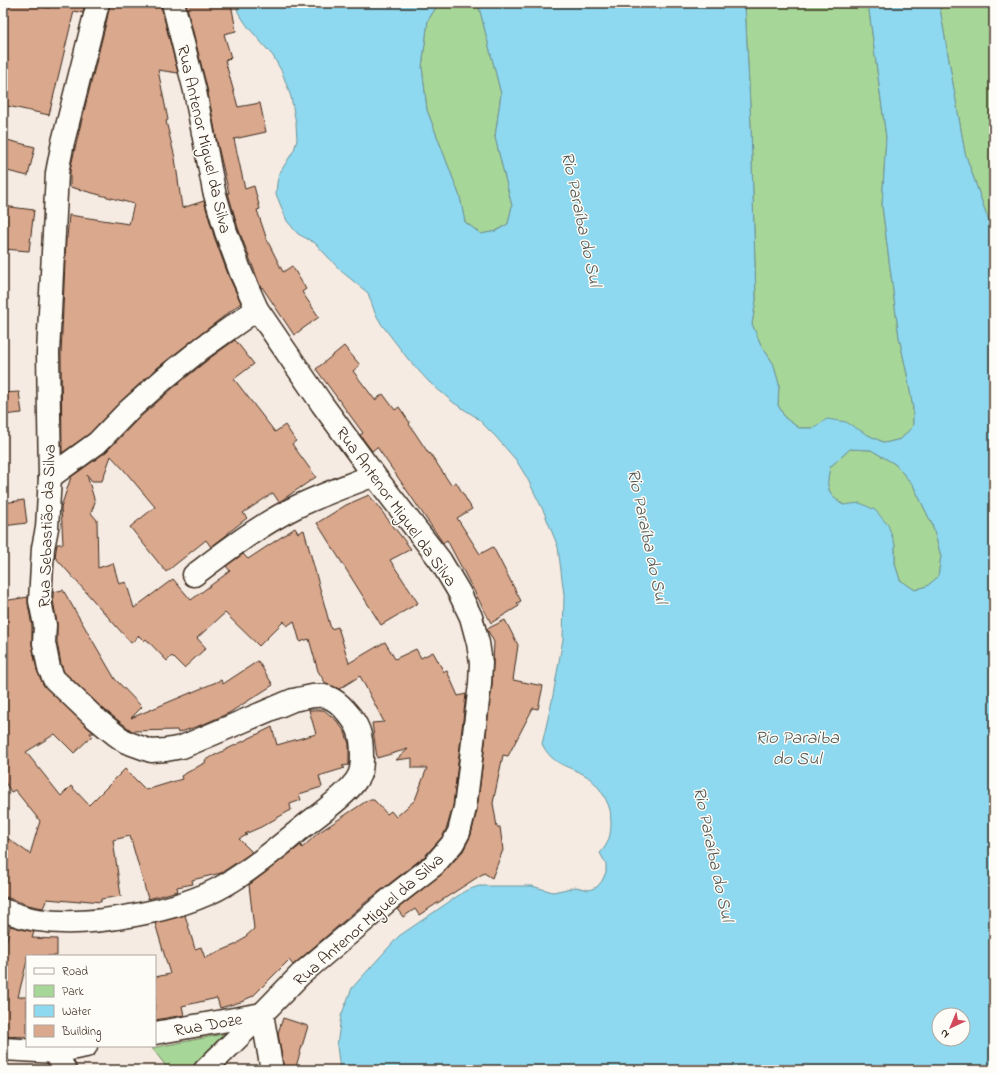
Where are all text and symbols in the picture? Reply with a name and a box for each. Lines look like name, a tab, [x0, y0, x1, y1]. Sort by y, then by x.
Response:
street label: Rua Antenor Miguel da Silva	[168, 43, 237, 236]
water label: Rio Paraíba do Sul	[553, 150, 607, 291]
street label: Rua Antenor Miguel da Silva	[328, 422, 462, 593]
street label: Rua Sebastião da Silva	[32, 444, 63, 608]
water label: Rio Paraíba do Sul	[619, 467, 673, 608]
water label: Rio Paraiba do Sul	[755, 726, 839, 773]
water label: Rio Paraíba do Sul	[685, 785, 739, 926]
street label: Rua Antenor Miguel da Silva	[288, 848, 451, 994]
legend	[26, 955, 156, 1047]
text: Road	[62, 963, 88, 981]
text: Park	[62, 983, 84, 1001]
text: Water	[62, 1003, 91, 1021]
street label: Rua Doze	[172, 1007, 245, 1044]
north arrow	[931, 1007, 971, 1047]
text: Building	[61, 1023, 101, 1042]
text: N	[937, 1025, 953, 1042]

